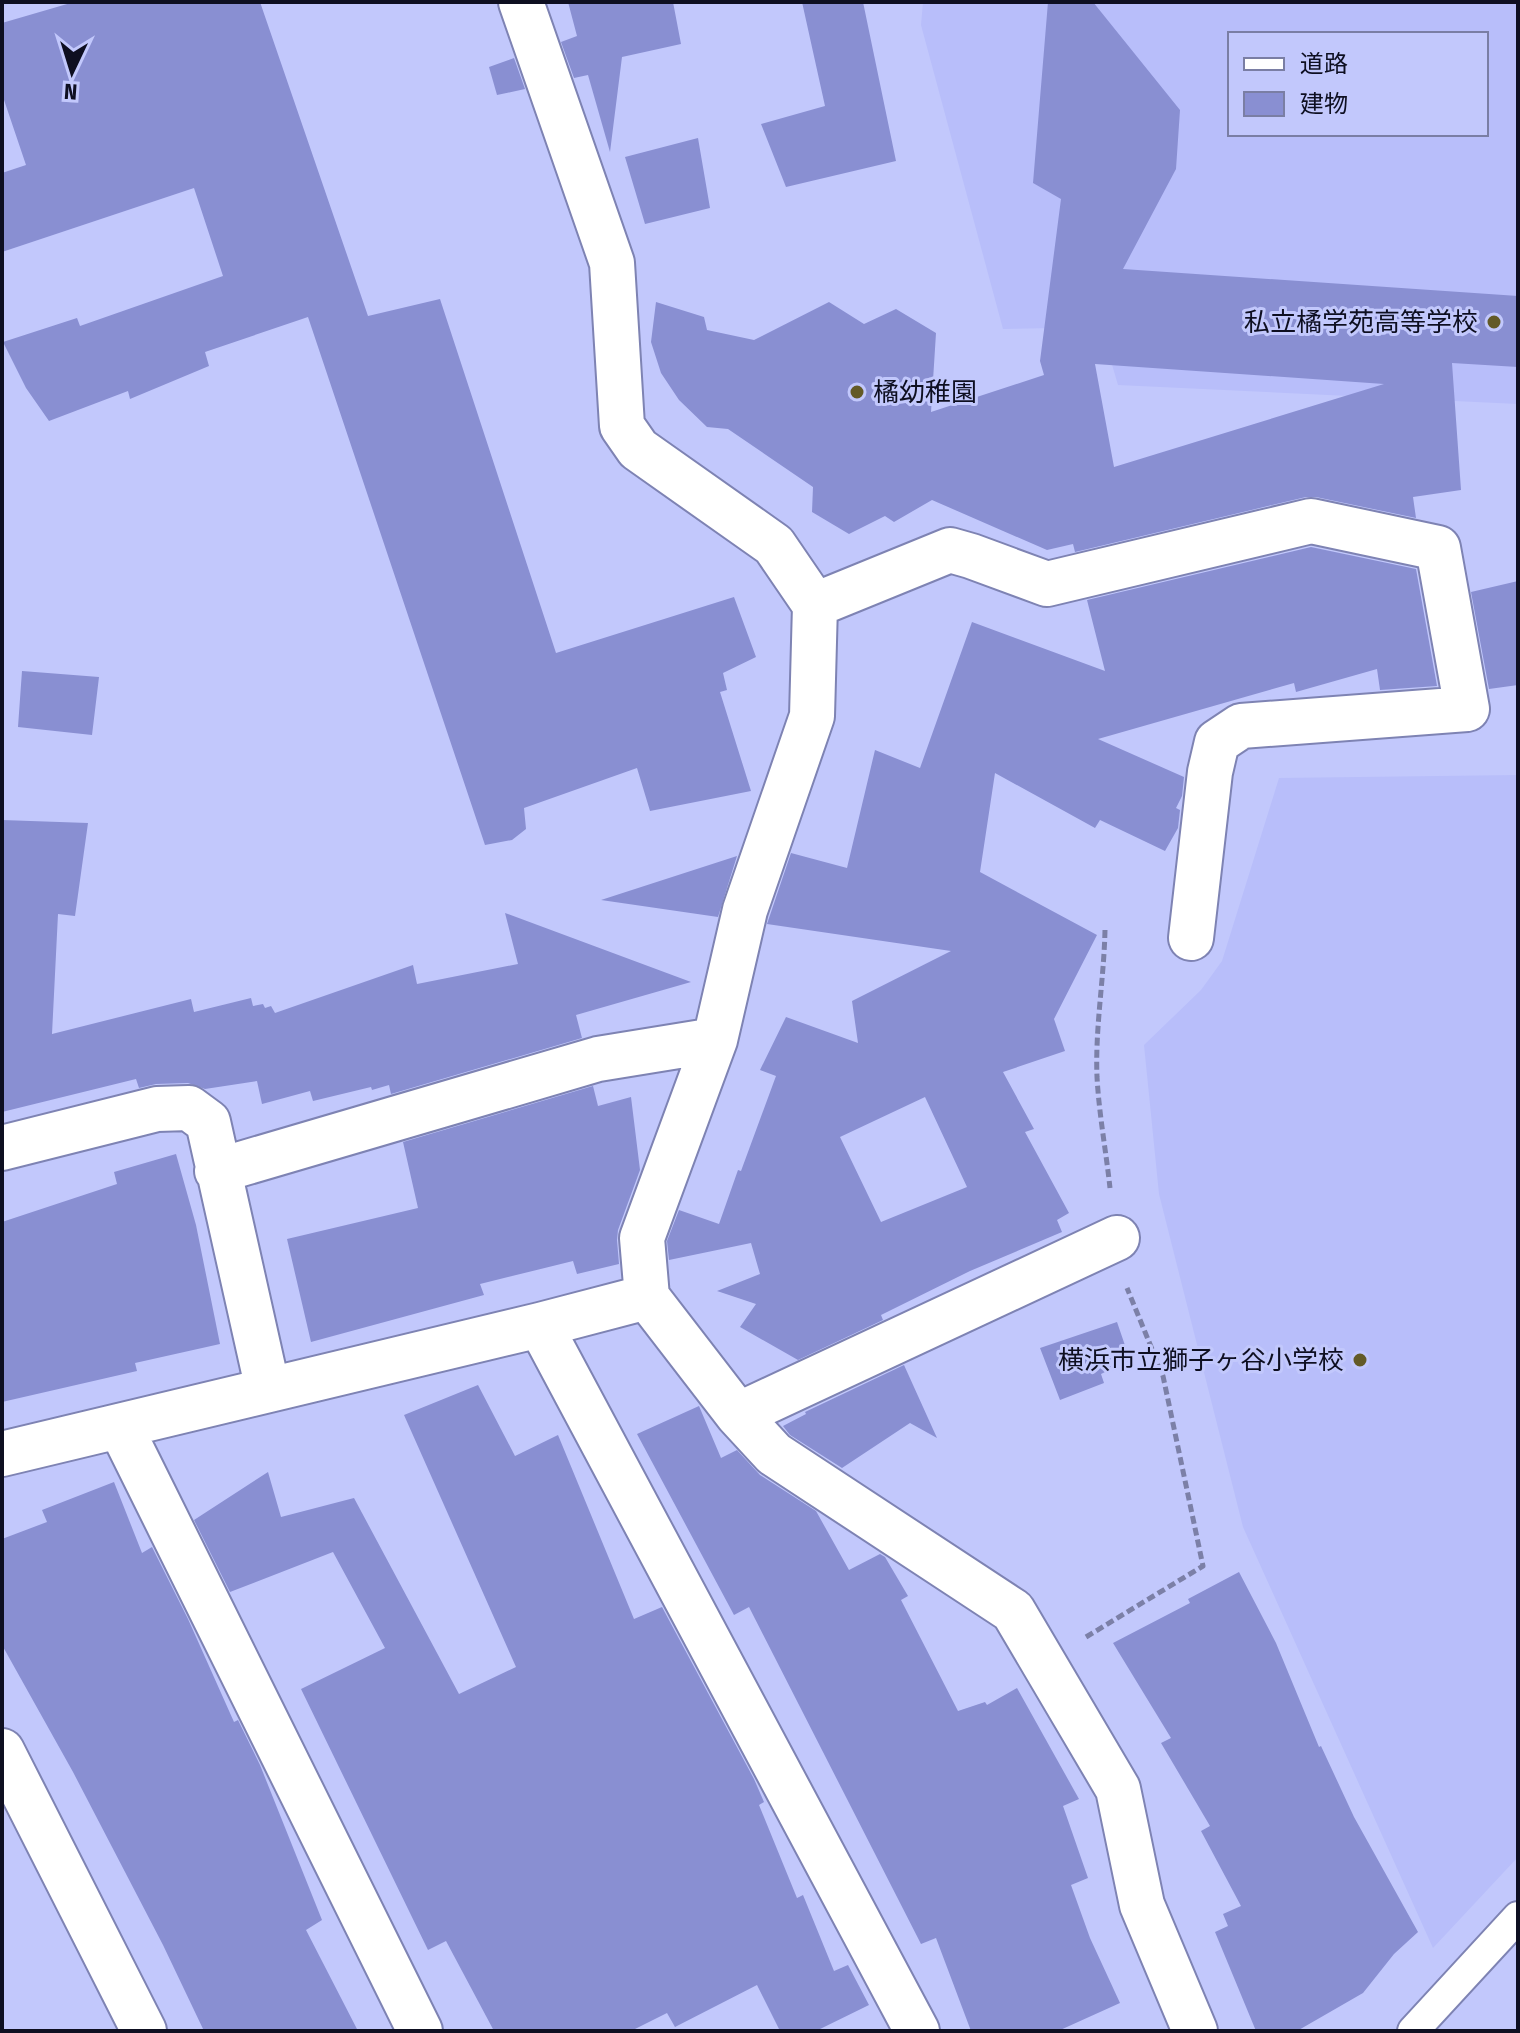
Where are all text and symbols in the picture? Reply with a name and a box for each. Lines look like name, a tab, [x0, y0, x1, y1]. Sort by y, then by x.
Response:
north arrow	[32, 32, 112, 112]
legend	[1228, 32, 1488, 136]
text: 道路	[1300, 50, 1348, 78]
text: N	[63, 78, 78, 105]
text: 建物	[1300, 90, 1348, 118]
place label: 私立橘学苑高等学校	[1244, 307, 1478, 338]
marker: 私立橘学苑高等学校	[1485, 313, 1503, 331]
place label: 橘幼稚園	[873, 377, 977, 408]
marker: 橘幼稚園	[848, 383, 866, 401]
place label: 横浜市立獅子ヶ谷小学校	[1058, 1345, 1344, 1376]
marker: 横浜市立獅子ヶ谷小学校	[1351, 1351, 1369, 1369]

